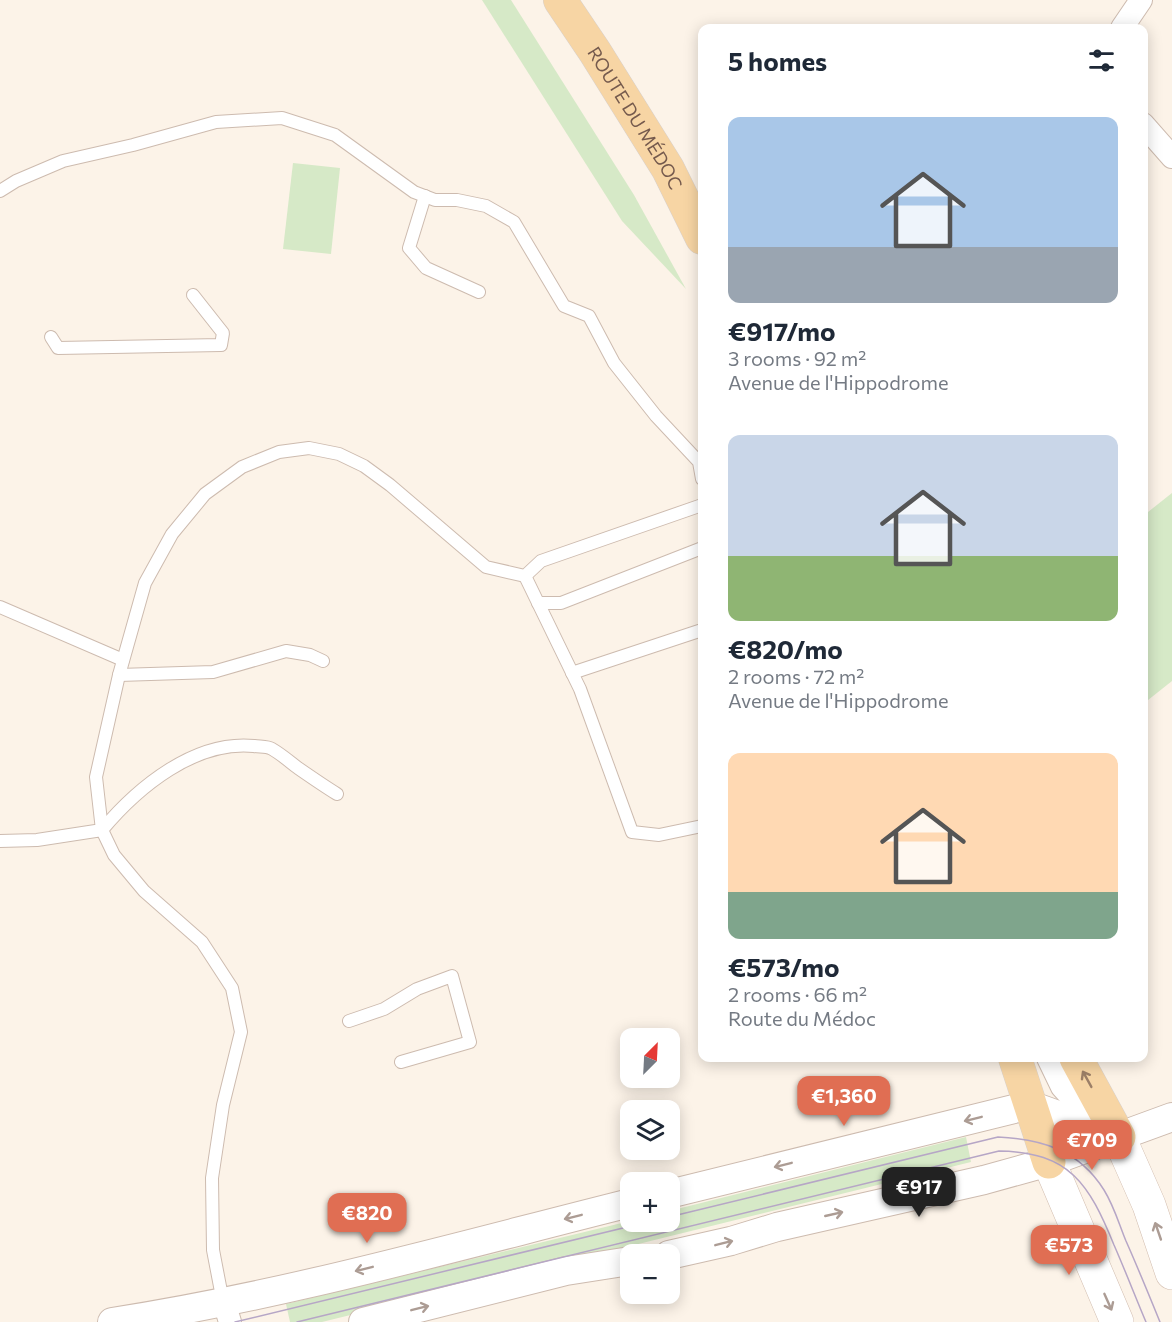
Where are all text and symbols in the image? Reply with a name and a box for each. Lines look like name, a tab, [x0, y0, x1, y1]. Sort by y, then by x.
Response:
street label: ROUTE DU MÉDOC	[583, 42, 687, 193]
icon: filters	[1085, 44, 1118, 77]
text: 5 homes	[728, 45, 827, 76]
icon: home	[869, 156, 977, 264]
text: €917/mo	[728, 315, 836, 346]
text: 3 rooms · 92 m²	[728, 346, 866, 370]
text: Avenue de l'Hippodrome	[728, 370, 948, 394]
icon: home	[869, 474, 977, 582]
text: €820/mo	[728, 633, 843, 664]
text: 2 rooms · 72 m²	[728, 664, 864, 688]
text: Avenue de l'Hippodrome	[728, 688, 948, 712]
icon: home	[869, 792, 977, 900]
text: €573/mo	[728, 951, 840, 982]
text: 2 rooms · 66 m²	[728, 982, 867, 1006]
text: Route du Médoc	[728, 1006, 876, 1030]
north arrow	[620, 1028, 680, 1088]
map controls	[620, 1028, 680, 1304]
one-way arrow	[1081, 1071, 1093, 1088]
pin: €1,360	[795, 1076, 893, 1127]
text: €1,360	[811, 1083, 877, 1107]
button: layers	[620, 1100, 680, 1160]
one-way arrow	[964, 1113, 983, 1125]
pin: €709	[1056, 1120, 1128, 1171]
text: €709	[1067, 1127, 1117, 1151]
one-way arrow	[774, 1160, 793, 1172]
pin: €917	[883, 1167, 955, 1218]
button: +	[620, 1172, 680, 1232]
text: €917	[896, 1174, 942, 1198]
pin: €820	[331, 1193, 403, 1244]
text: €820	[342, 1200, 392, 1224]
one-way arrow	[824, 1207, 843, 1219]
one-way arrow	[564, 1212, 583, 1224]
one-way arrow	[1151, 1222, 1162, 1241]
pin: €573	[1033, 1225, 1105, 1276]
text: €573	[1045, 1232, 1093, 1256]
one-way arrow	[714, 1237, 733, 1249]
button: −	[620, 1244, 680, 1304]
one-way arrow	[354, 1264, 373, 1276]
one-way arrow	[1103, 1293, 1114, 1311]
one-way arrow	[410, 1301, 429, 1313]

